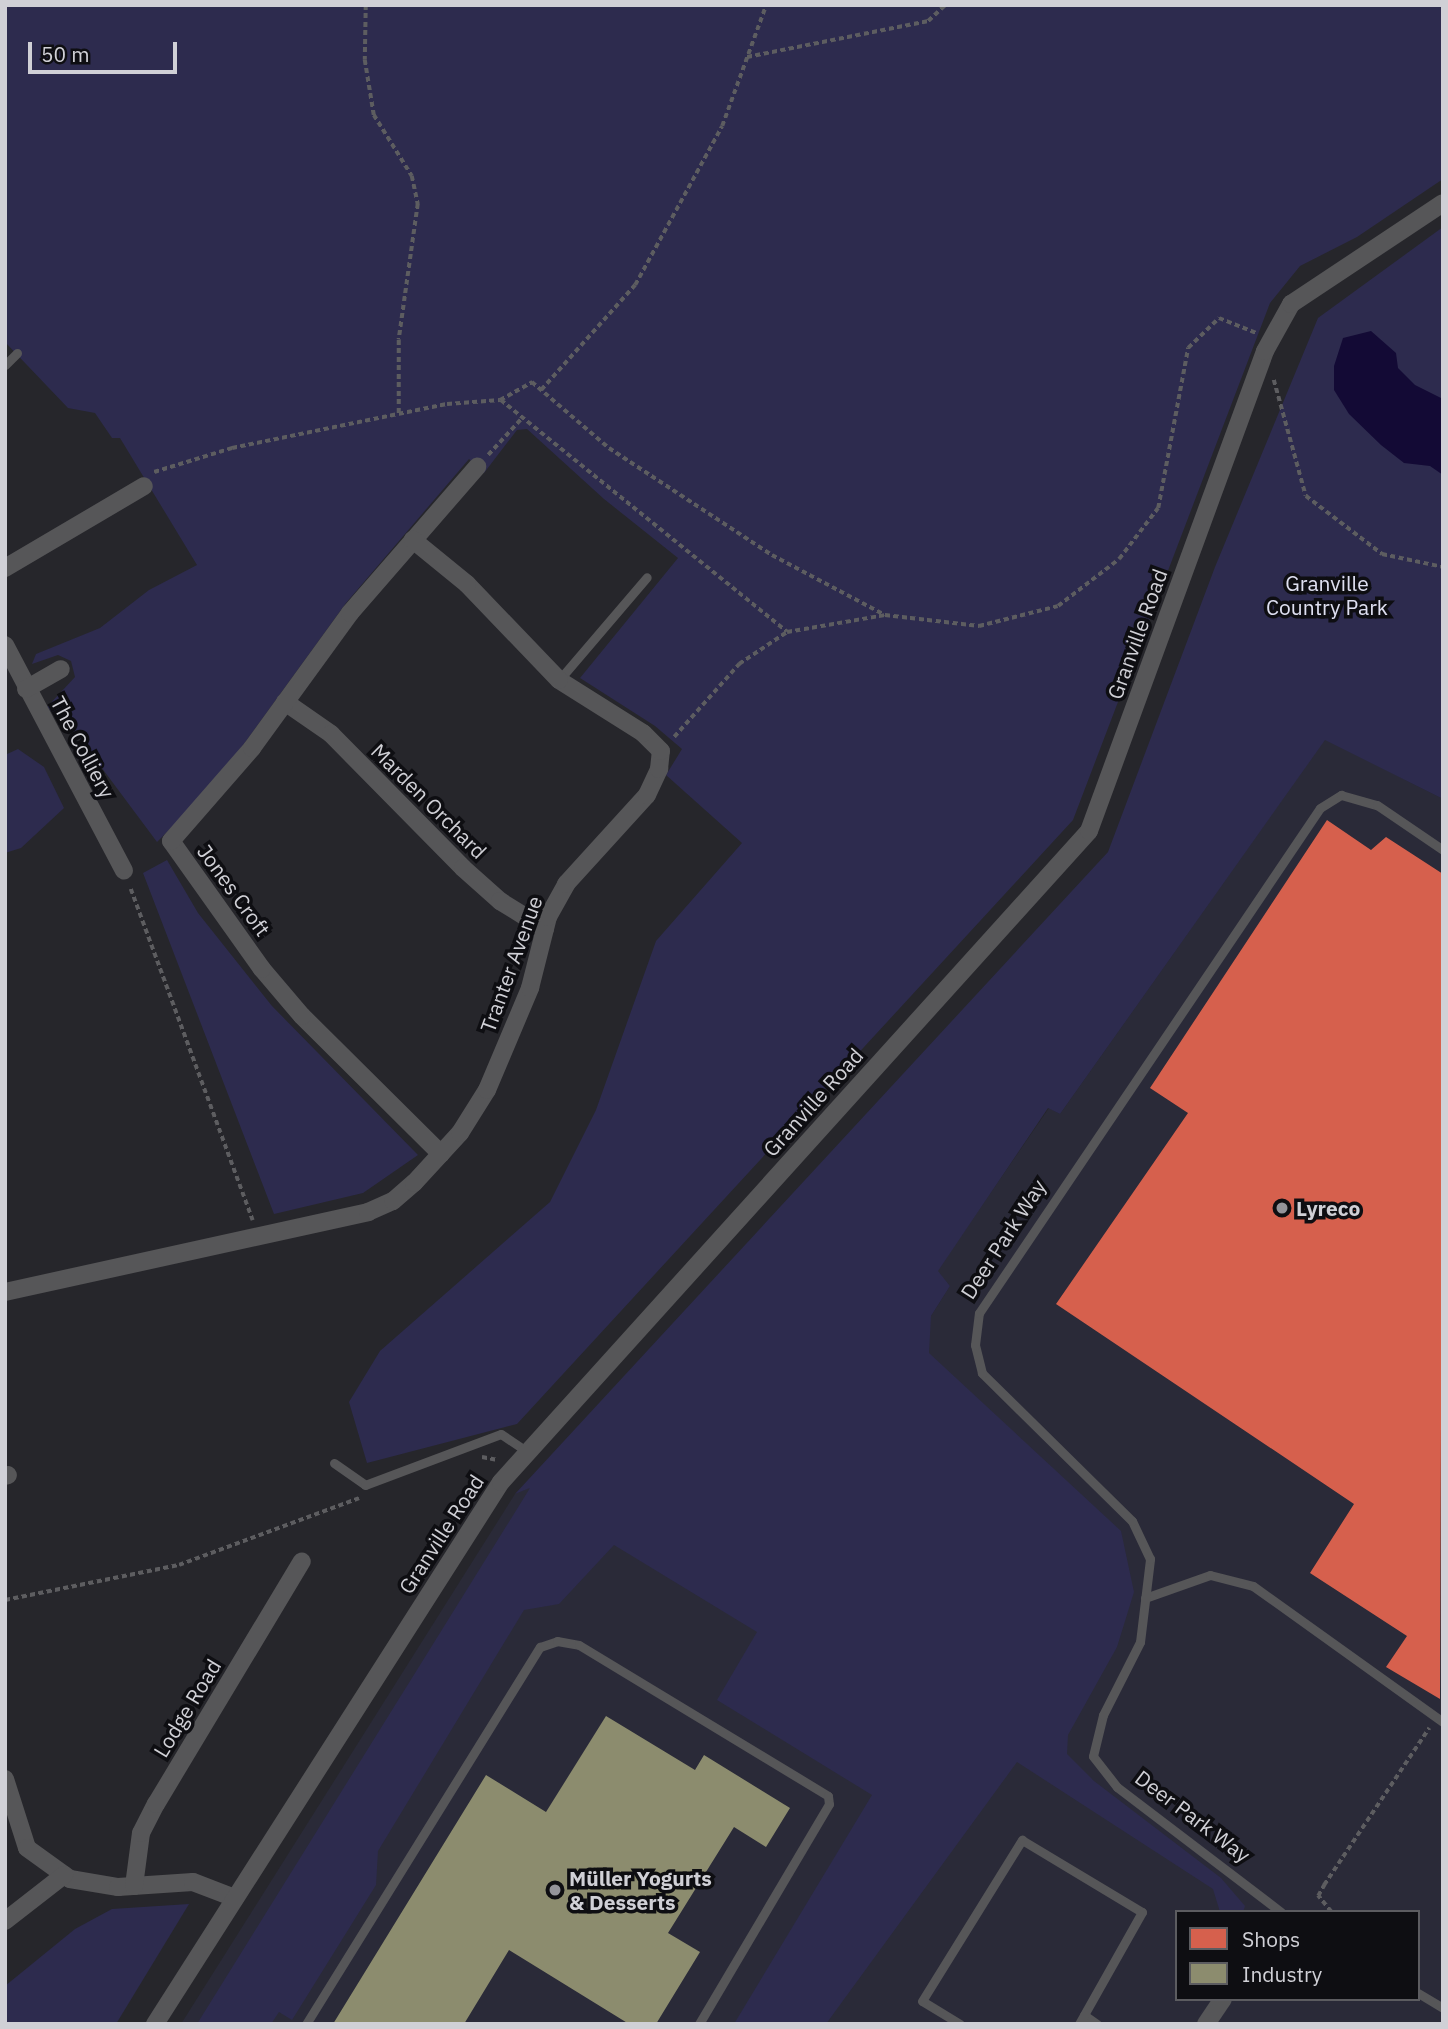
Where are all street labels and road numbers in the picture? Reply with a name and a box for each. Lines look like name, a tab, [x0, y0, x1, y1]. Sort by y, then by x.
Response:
street label: Granville Road	[1102, 565, 1172, 703]
street label: The Colliery	[46, 692, 120, 802]
street label: Marden Orchard	[366, 738, 492, 864]
street label: Jones Croft	[192, 839, 276, 941]
street label: Tranter Avenue	[475, 892, 547, 1036]
street label: Granville Road	[758, 1043, 868, 1161]
street label: Deer Park Way	[955, 1175, 1051, 1303]
street label: Granville Road	[393, 1470, 489, 1598]
street label: Lodge Road	[148, 1654, 226, 1762]
street label: Deer Park Way	[1131, 1765, 1255, 1867]

